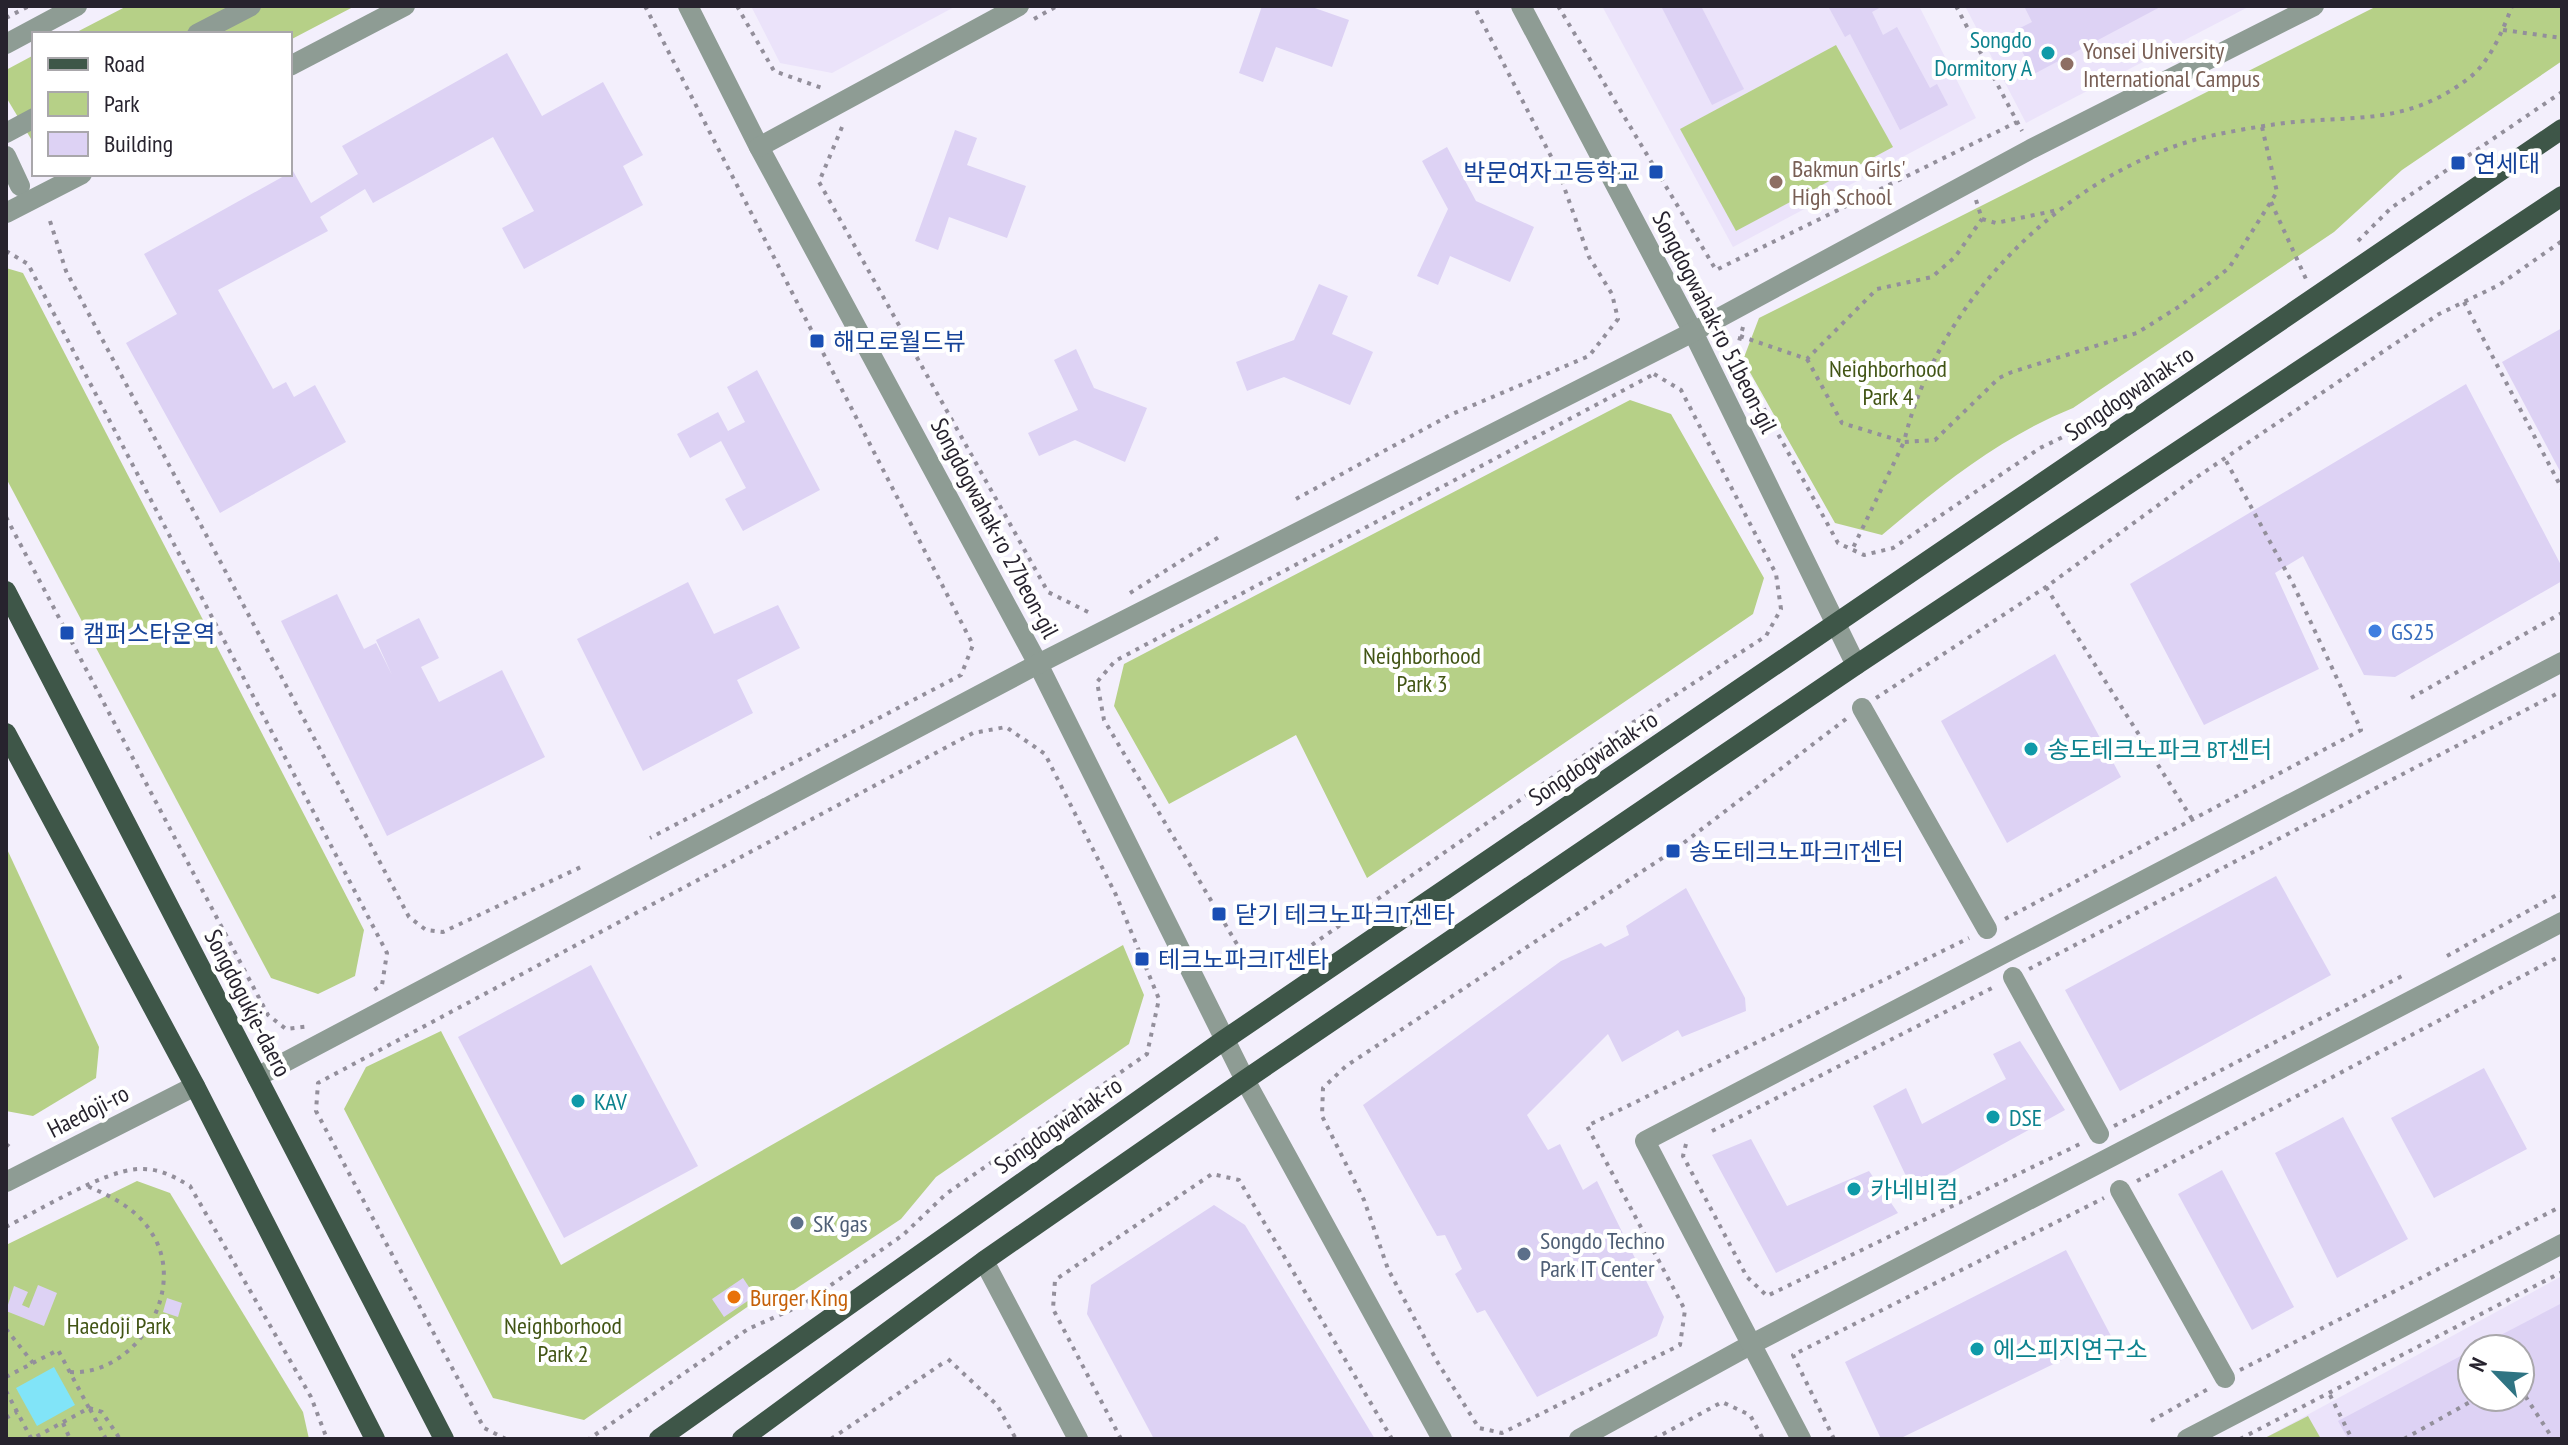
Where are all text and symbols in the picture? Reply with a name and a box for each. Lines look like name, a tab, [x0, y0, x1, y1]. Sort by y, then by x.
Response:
place label: Songdo Dormitory A	[1934, 24, 2033, 83]
legend	[32, 32, 292, 176]
place label: Yonsei University International Campus	[2083, 35, 2260, 94]
marker: Songdo Dormitory A	[2039, 44, 2057, 62]
text: Road	[104, 48, 145, 79]
marker: Yonsei University International Campus	[2058, 55, 2076, 73]
text: Park	[104, 88, 140, 119]
text: Building	[104, 128, 173, 159]
place label: 연세대	[2474, 148, 2540, 179]
place label: Bakmun Girls' High School	[1792, 153, 1906, 212]
marker: 연세대	[2449, 154, 2467, 172]
place label: 박문여자고등학교	[1463, 157, 1640, 188]
marker: 박문여자고등학교	[1647, 163, 1665, 181]
marker: Bakmun Girls' High School	[1767, 173, 1785, 191]
street label: Songdogwahak-ro 51beon-gil	[1646, 206, 1785, 438]
place label: 해모로월드뷰	[833, 326, 965, 357]
marker: 해모로월드뷰	[808, 332, 826, 350]
street label: Songdogwahak-ro	[2059, 338, 2199, 448]
park label: Neighborhood Park 4	[1829, 353, 1947, 412]
street label: Songdogwahak-ro 27beon-gil	[924, 413, 1066, 644]
place label: GS25	[2391, 616, 2435, 647]
place label: 캠퍼스타운역	[83, 618, 215, 649]
marker: GS25	[2366, 622, 2384, 640]
marker: 캠퍼스타운역	[58, 624, 76, 642]
park label: Neighborhood Park 3	[1363, 640, 1481, 699]
street label: Songdogwahak-ro	[1523, 703, 1663, 813]
place label: 송도테크노파크 BT센터	[2047, 734, 2272, 765]
marker: 송도테크노파크 BT센터	[2022, 740, 2040, 758]
place label: 송도테크노파크IT센터	[1689, 836, 1904, 867]
marker: 송도테크노파크IT센터	[1664, 842, 1682, 860]
place label: 닫기 테크노파크IT센타	[1235, 899, 1455, 930]
marker: 닫기 테크노파크IT센타	[1210, 905, 1228, 923]
street label: Songdogukje-daero	[198, 924, 298, 1082]
place label: 테크노파크IT센타	[1158, 944, 1329, 975]
marker: 테크노파크IT센타	[1133, 950, 1151, 968]
street label: Songdogwahak-ro	[988, 1070, 1128, 1180]
street label: Haedoji-ro	[42, 1077, 134, 1145]
place label: KAV	[594, 1086, 628, 1117]
marker: KAV	[569, 1092, 587, 1110]
place label: DSE	[2009, 1102, 2042, 1133]
marker: DSE	[1984, 1108, 2002, 1126]
place label: 카네비컴	[1870, 1174, 1958, 1205]
marker: 카네비컴	[1845, 1180, 1863, 1198]
place label: SK gas	[813, 1208, 868, 1239]
marker: SK gas	[788, 1214, 806, 1232]
place label: Songdo Techno Park IT Center	[1540, 1225, 1665, 1284]
marker: Songdo Techno Park IT Center	[1515, 1245, 1533, 1263]
place label: Burger King	[750, 1282, 848, 1313]
marker: Burger King	[725, 1288, 743, 1306]
park label: Haedoji Park	[67, 1310, 172, 1341]
park label: Neighborhood Park 2	[504, 1310, 622, 1369]
north arrow	[2456, 1333, 2536, 1413]
place label: 에스피지연구소	[1993, 1334, 2148, 1365]
marker: 에스피지연구소	[1968, 1340, 1986, 1358]
text: N	[2463, 1353, 2493, 1376]

